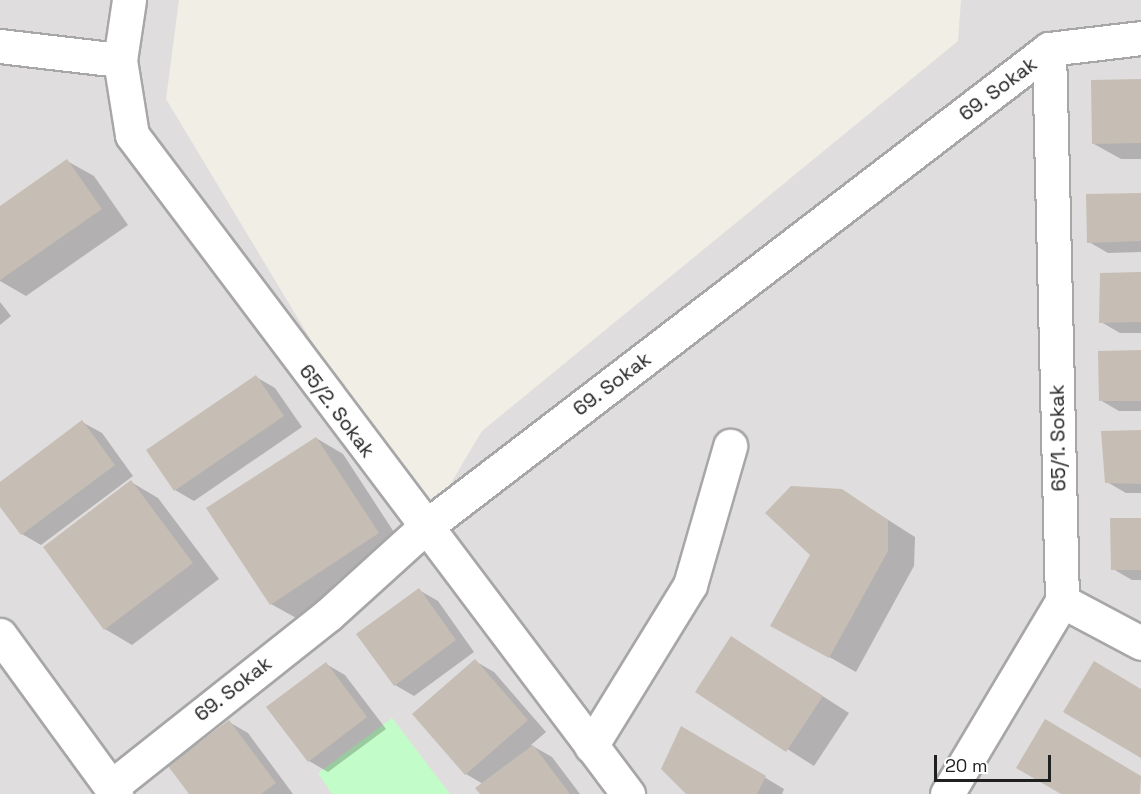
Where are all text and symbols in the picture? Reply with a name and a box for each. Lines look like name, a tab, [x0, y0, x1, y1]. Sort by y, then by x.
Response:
street label: 69. Sokak	[954, 52, 1042, 126]
street label: 69. Sokak	[568, 347, 656, 421]
street label: 65/2. Sokak	[294, 359, 380, 463]
street label: 65/1. Sokak	[1045, 384, 1071, 492]
street label: 69. Sokak	[189, 651, 277, 727]
scale bar	[937, 743, 1054, 781]
text: 20 m	[945, 754, 988, 777]

